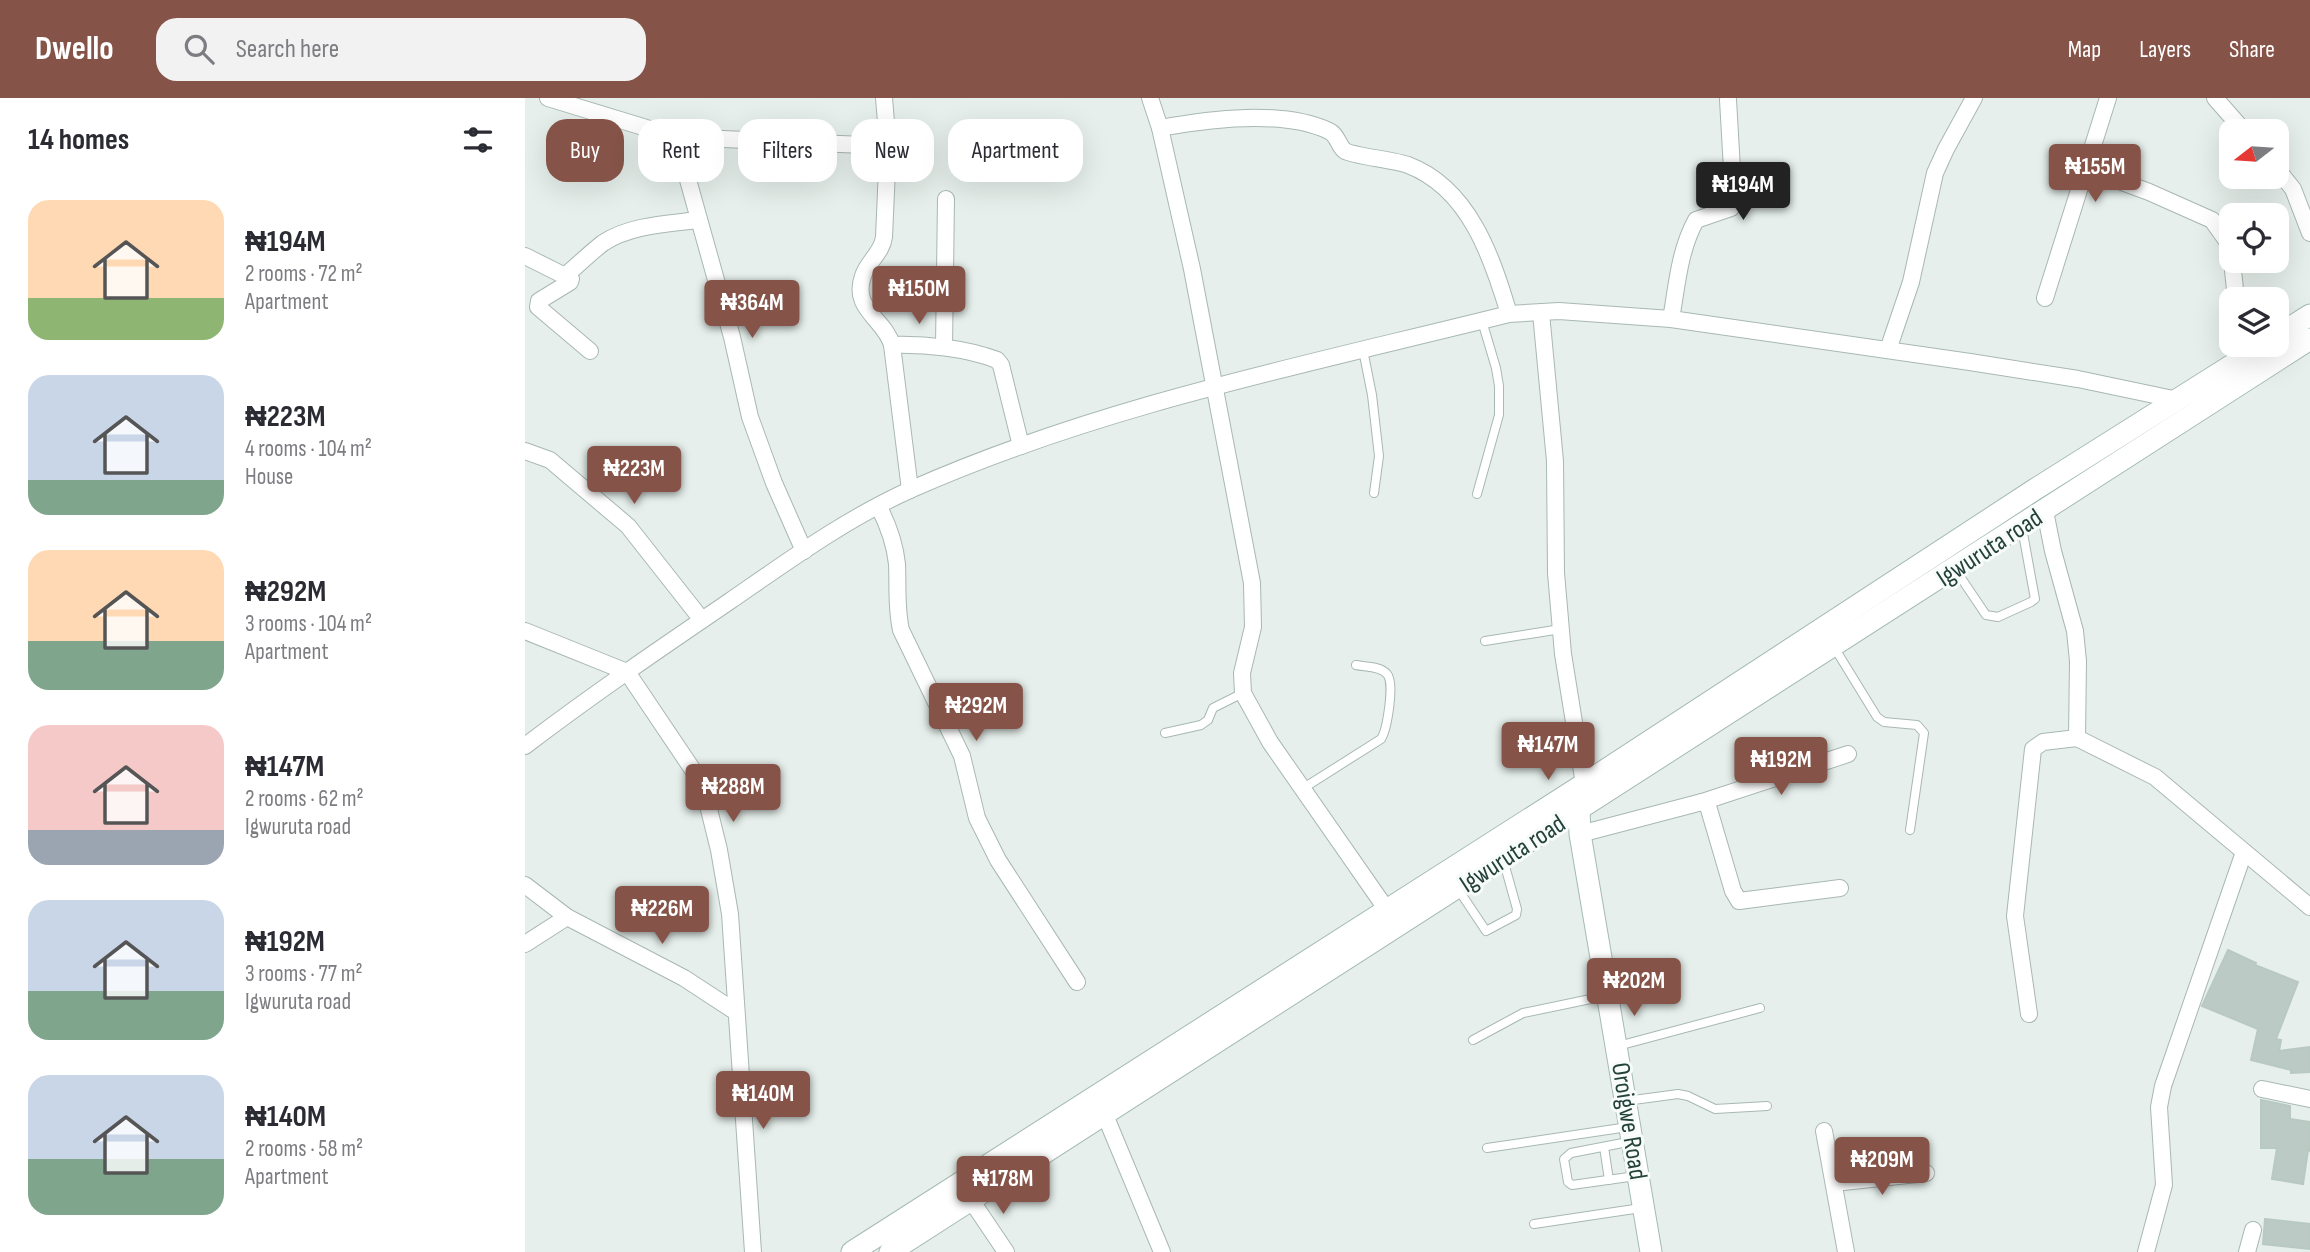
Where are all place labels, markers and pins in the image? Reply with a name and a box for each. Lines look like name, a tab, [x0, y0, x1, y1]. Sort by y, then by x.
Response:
pin: ₦155M	[2046, 144, 2144, 204]
pin: ₦194M	[1694, 162, 1792, 222]
pin: ₦150M	[870, 266, 968, 326]
pin: ₦364M	[703, 280, 801, 340]
pin: ₦223M	[585, 446, 683, 506]
pin: ₦292M	[927, 684, 1025, 743]
pin: ₦147M	[1499, 722, 1597, 782]
pin: ₦192M	[1732, 738, 1830, 797]
pin: ₦288M	[684, 764, 782, 824]
pin: ₦226M	[613, 886, 711, 946]
pin: ₦202M	[1585, 958, 1683, 1018]
pin: ₦140M	[714, 1072, 812, 1131]
pin: ₦209M	[1833, 1138, 1931, 1197]
pin: ₦178M	[954, 1156, 1052, 1216]

